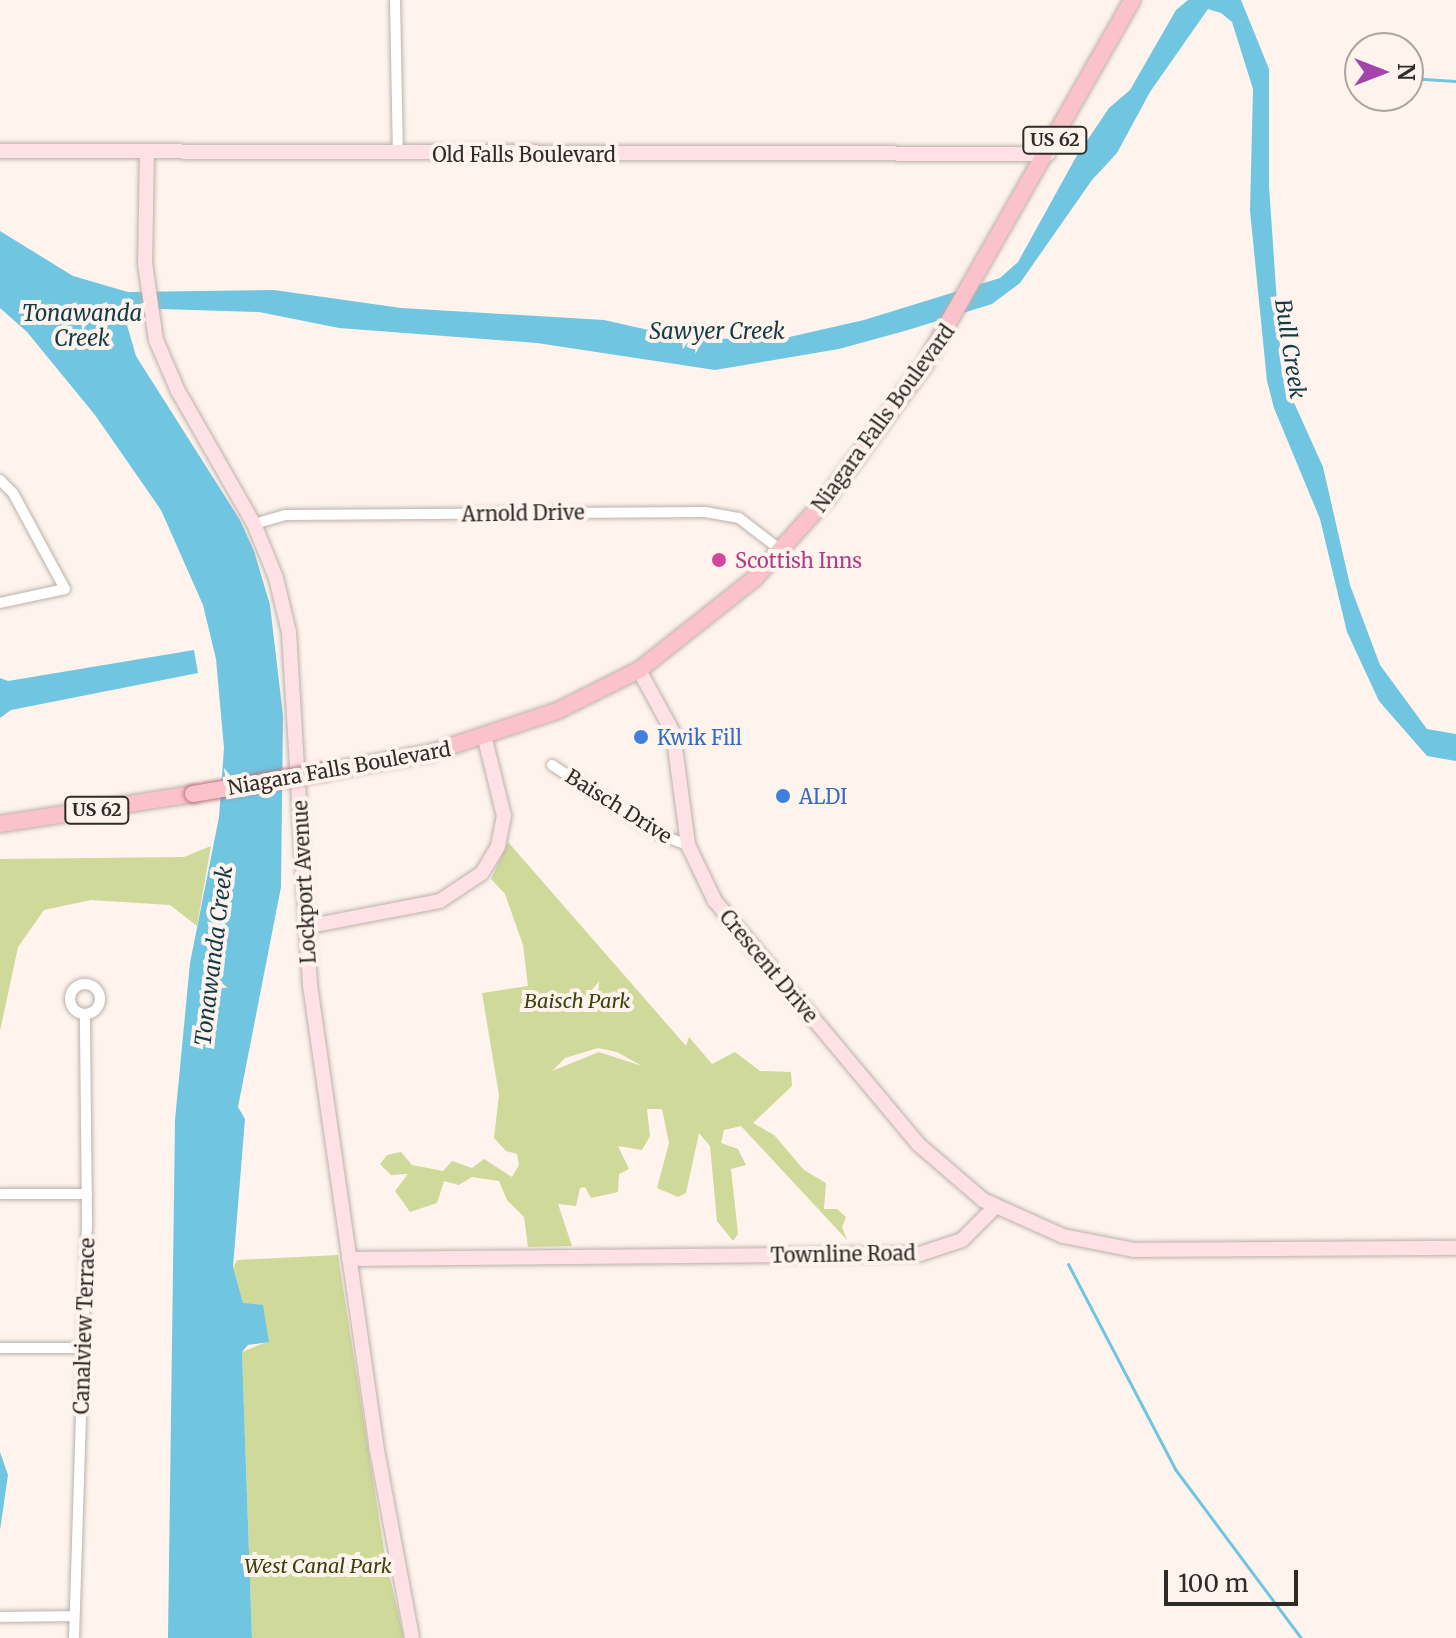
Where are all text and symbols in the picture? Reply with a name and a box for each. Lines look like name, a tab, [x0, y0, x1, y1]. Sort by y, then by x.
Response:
north arrow	[1344, 32, 1424, 112]
text: N	[1392, 63, 1420, 81]
road number: US 62	[1021, 126, 1089, 154]
street label: Old Falls Boulevard	[432, 142, 616, 166]
water label: Bull Creek	[1269, 297, 1311, 401]
water label: Tonawanda Creek	[22, 300, 142, 352]
water label: Sawyer Creek	[649, 319, 785, 345]
street label: Niagara Falls Boulevard	[807, 320, 959, 516]
street label: Arnold Drive	[461, 500, 585, 526]
place label: Scottish Inns	[735, 548, 862, 572]
marker: Scottish Inns	[710, 551, 728, 569]
place label: Kwik Fill	[657, 725, 742, 749]
marker: Kwik Fill	[632, 728, 650, 746]
street label: Niagara Falls Boulevard	[226, 737, 452, 799]
street label: Baisch Drive	[561, 764, 677, 848]
place label: ALDI	[799, 784, 847, 808]
marker: ALDI	[774, 787, 792, 805]
road number: US 62	[63, 796, 131, 824]
street label: Lockport Avenue	[288, 800, 320, 964]
water label: Tonawanda Creek	[190, 865, 238, 1047]
street label: Crescent Drive	[715, 905, 823, 1027]
park label: Baisch Park	[524, 988, 630, 1012]
street label: Canalview Terrace	[69, 1237, 99, 1415]
street label: Townline Road	[770, 1241, 916, 1267]
park label: West Canal Park	[244, 1553, 392, 1577]
scale bar	[1168, 1554, 1302, 1604]
text: 100 m	[1178, 1568, 1248, 1599]

